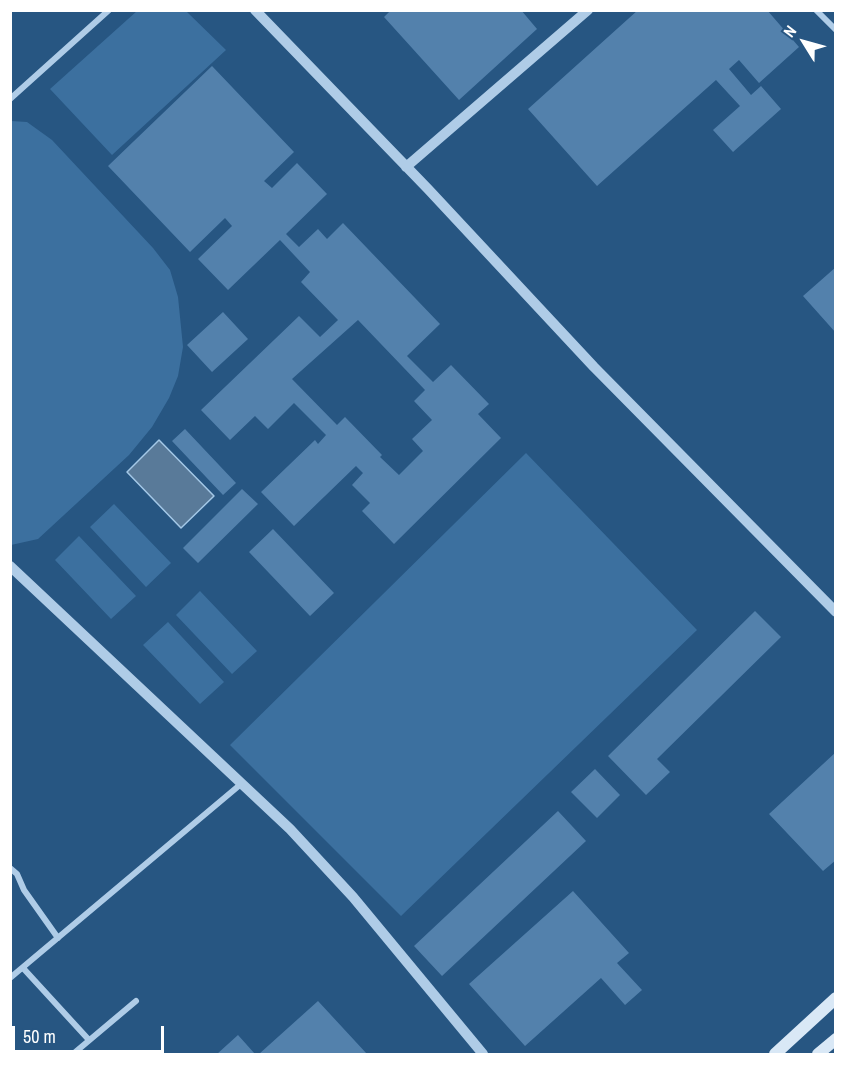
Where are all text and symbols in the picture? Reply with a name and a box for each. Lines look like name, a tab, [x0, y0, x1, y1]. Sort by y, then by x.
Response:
north arrow	[774, 12, 834, 72]
text: N	[778, 21, 801, 42]
scale bar	[15, 1014, 166, 1052]
text: 50 m	[23, 1024, 56, 1049]

